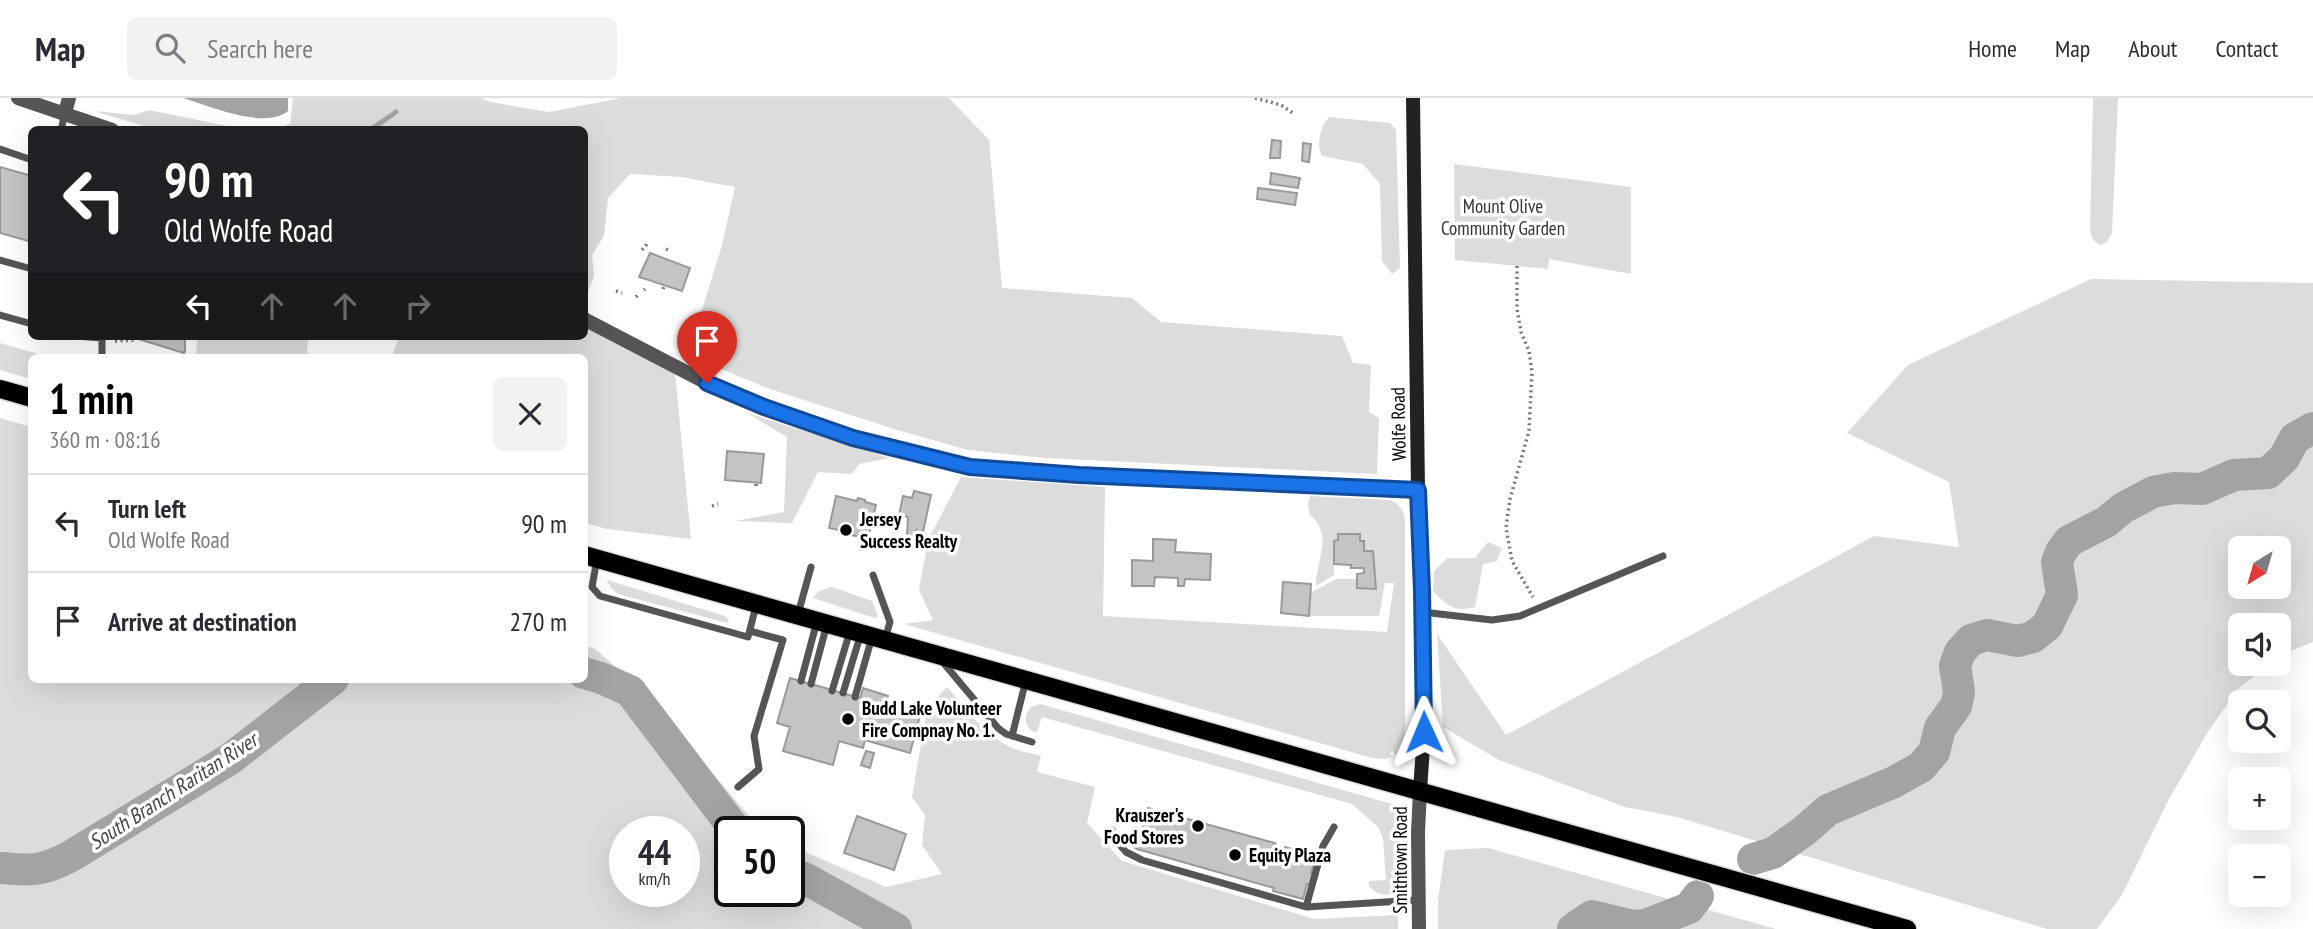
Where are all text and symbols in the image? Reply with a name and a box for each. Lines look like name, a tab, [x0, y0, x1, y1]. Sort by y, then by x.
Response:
search box	[127, 17, 617, 80]
text: Map	[35, 27, 85, 70]
icon: search	[151, 29, 189, 67]
text: Search here	[207, 32, 313, 65]
text: Home	[1968, 33, 2017, 64]
text: Map	[2055, 33, 2090, 64]
text: About	[2128, 33, 2177, 64]
text: Contact	[2215, 33, 2278, 64]
text: 90 m	[164, 147, 253, 211]
icon: left	[49, 154, 140, 245]
park label: Mount Olive Community Garden	[1441, 194, 1565, 240]
text: Old Wolfe Road	[164, 209, 333, 251]
icon: left	[180, 287, 218, 325]
icon: ahead	[253, 287, 291, 325]
icon: ahead	[326, 287, 364, 325]
icon: right	[399, 287, 437, 325]
pin	[677, 311, 737, 383]
icon: arrive	[688, 322, 726, 360]
text: 1 min	[49, 371, 134, 426]
button: close	[493, 377, 567, 451]
street label: Wolfe Road	[1385, 387, 1411, 461]
text: 360 m · 08:16	[49, 425, 161, 454]
text: Turn left	[108, 492, 186, 525]
icon: left	[49, 504, 87, 542]
text: 90 m	[521, 507, 567, 540]
place label: Jersey Success Realty	[859, 507, 957, 553]
marker: Jersey Success Realty	[838, 522, 854, 538]
text: Old Wolfe Road	[108, 525, 230, 554]
north arrow	[2228, 536, 2291, 598]
map controls	[2228, 536, 2291, 907]
icon: arrive	[49, 602, 87, 640]
text: Arrive at destination	[108, 605, 297, 638]
text: 270 m	[509, 605, 567, 638]
button: sound	[2228, 613, 2291, 676]
button: search	[2228, 690, 2291, 753]
position arrow	[1387, 695, 1461, 769]
place label: Budd Lake Volunteer Fire Compnay No. 1.	[862, 696, 1002, 742]
marker: Budd Lake Volunteer Fire Compnay No. 1.	[840, 711, 856, 727]
water label: South Branch Raritan River	[84, 725, 265, 855]
button: +	[2228, 767, 2291, 830]
place label: Krauszer's Food Stores	[1104, 803, 1184, 849]
street label: Smithtown Road	[1388, 806, 1412, 914]
speed limit sign: 50	[714, 816, 805, 907]
marker: Krauszer's Food Stores	[1190, 818, 1206, 834]
text: 44	[638, 829, 671, 875]
place label: Equity Plaza	[1249, 843, 1331, 867]
button: −	[2228, 844, 2291, 907]
marker: Equity Plaza	[1227, 847, 1243, 863]
text: km/h	[639, 867, 670, 890]

